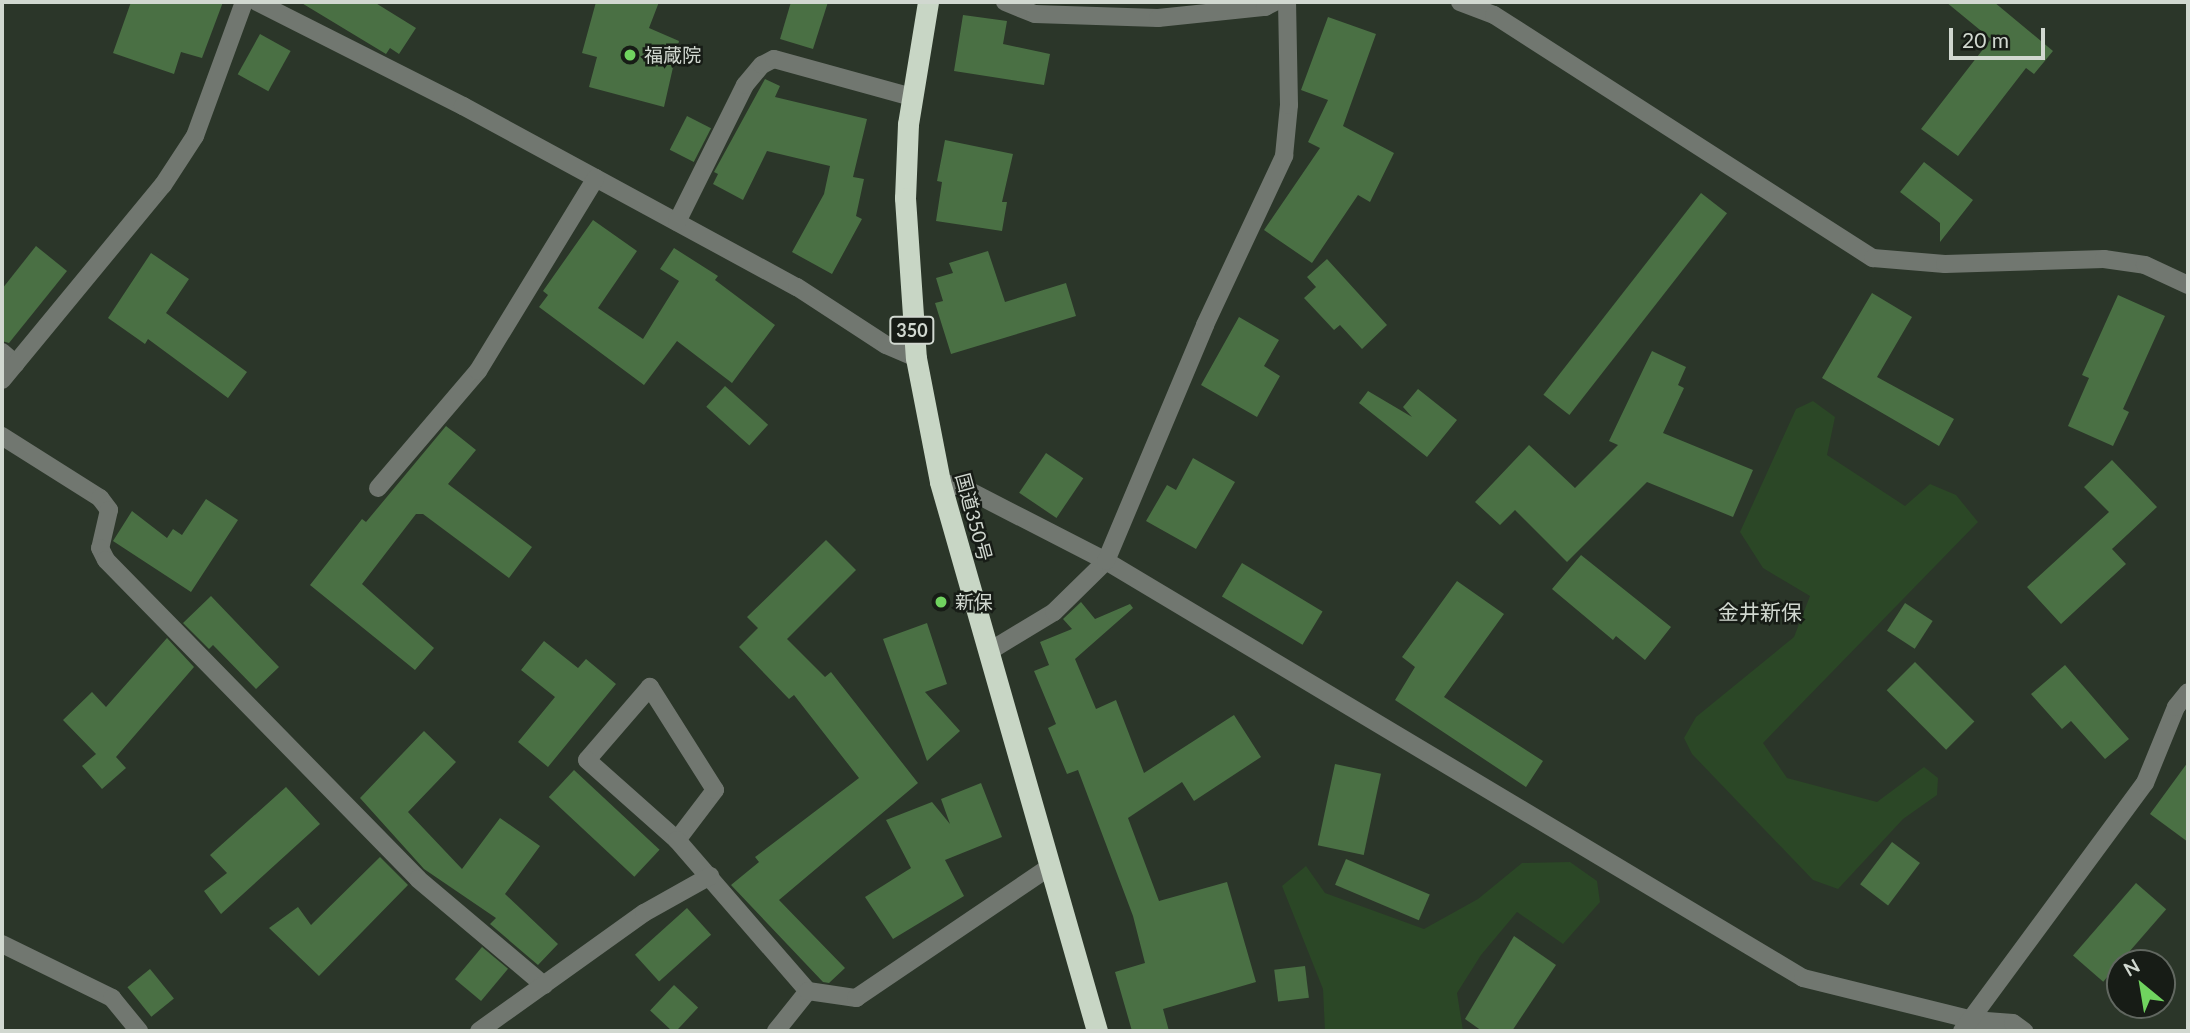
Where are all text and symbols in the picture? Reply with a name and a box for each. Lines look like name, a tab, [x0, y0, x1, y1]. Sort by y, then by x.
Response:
scale bar	[1952, 14, 2048, 58]
text: 20 m	[1962, 27, 2009, 52]
place label: 福蔵院	[644, 44, 701, 66]
marker: 福蔵院	[622, 47, 638, 63]
road number: 350	[889, 316, 935, 344]
street label: 国道350号	[951, 471, 997, 563]
place label: 新保	[955, 591, 993, 613]
marker: 新保	[933, 594, 949, 610]
district label: 金井新保	[1718, 599, 1802, 625]
north arrow	[2106, 949, 2176, 1019]
text: N	[2119, 953, 2143, 981]

